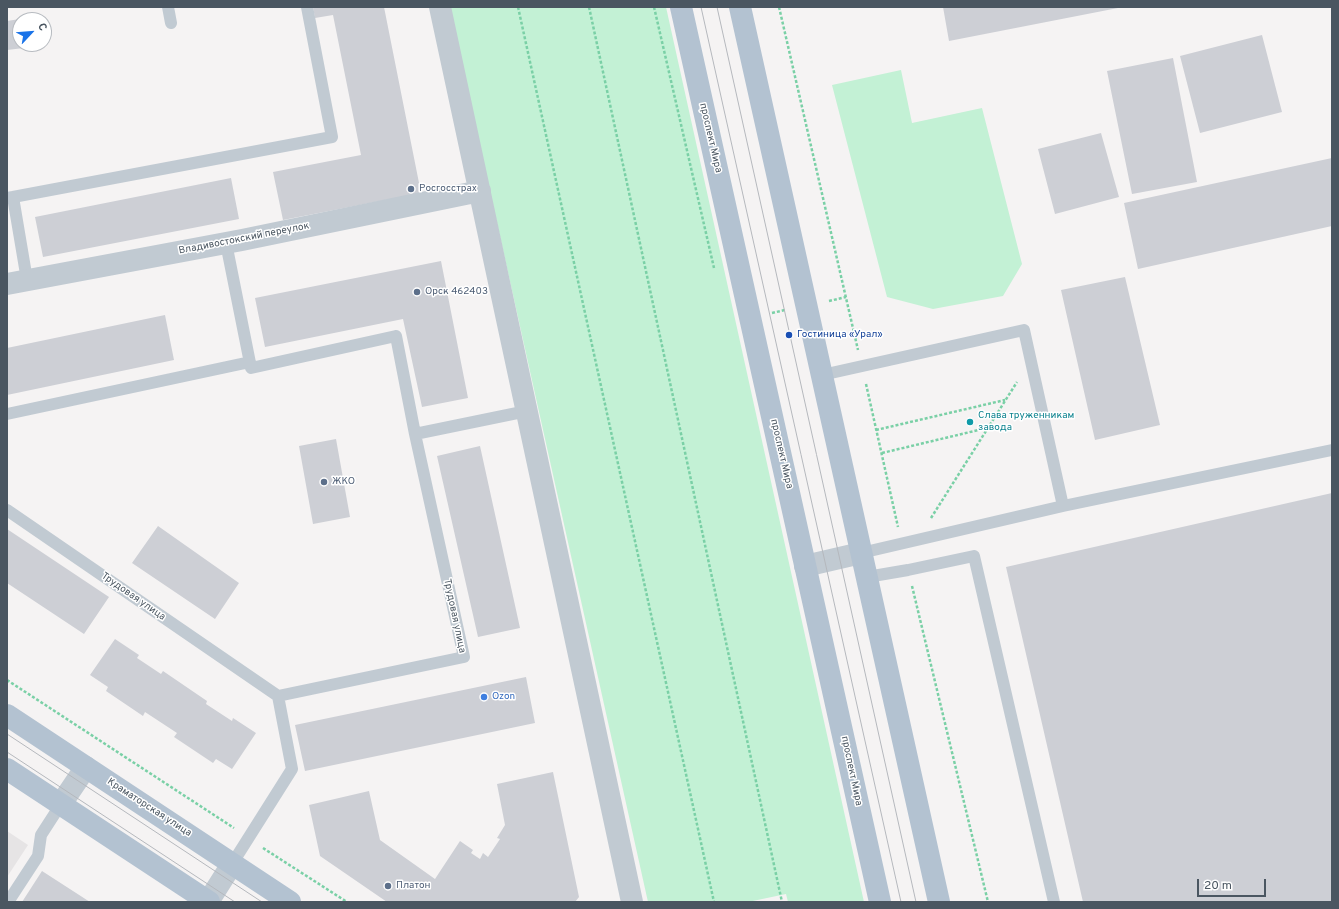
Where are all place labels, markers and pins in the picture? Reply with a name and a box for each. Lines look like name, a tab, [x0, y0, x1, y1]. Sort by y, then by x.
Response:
place label: Росгосстрах	[419, 183, 477, 195]
marker: Росгосстрах	[406, 184, 416, 194]
place label: Орск 462403	[425, 286, 488, 298]
marker: Орск 462403	[412, 287, 422, 297]
place label: Гостиница «Урал»	[797, 329, 883, 341]
marker: Гостиница «Урал»	[784, 330, 794, 340]
place label: Слава труженникам завода	[978, 410, 1074, 434]
marker: Слава труженникам завода	[965, 417, 975, 427]
place label: ЖКО	[332, 476, 355, 488]
marker: ЖКО	[319, 477, 329, 487]
place label: Ozon	[492, 691, 515, 703]
marker: Ozon	[479, 692, 489, 702]
place label: Платон	[396, 880, 431, 892]
marker: Платон	[383, 881, 393, 891]

